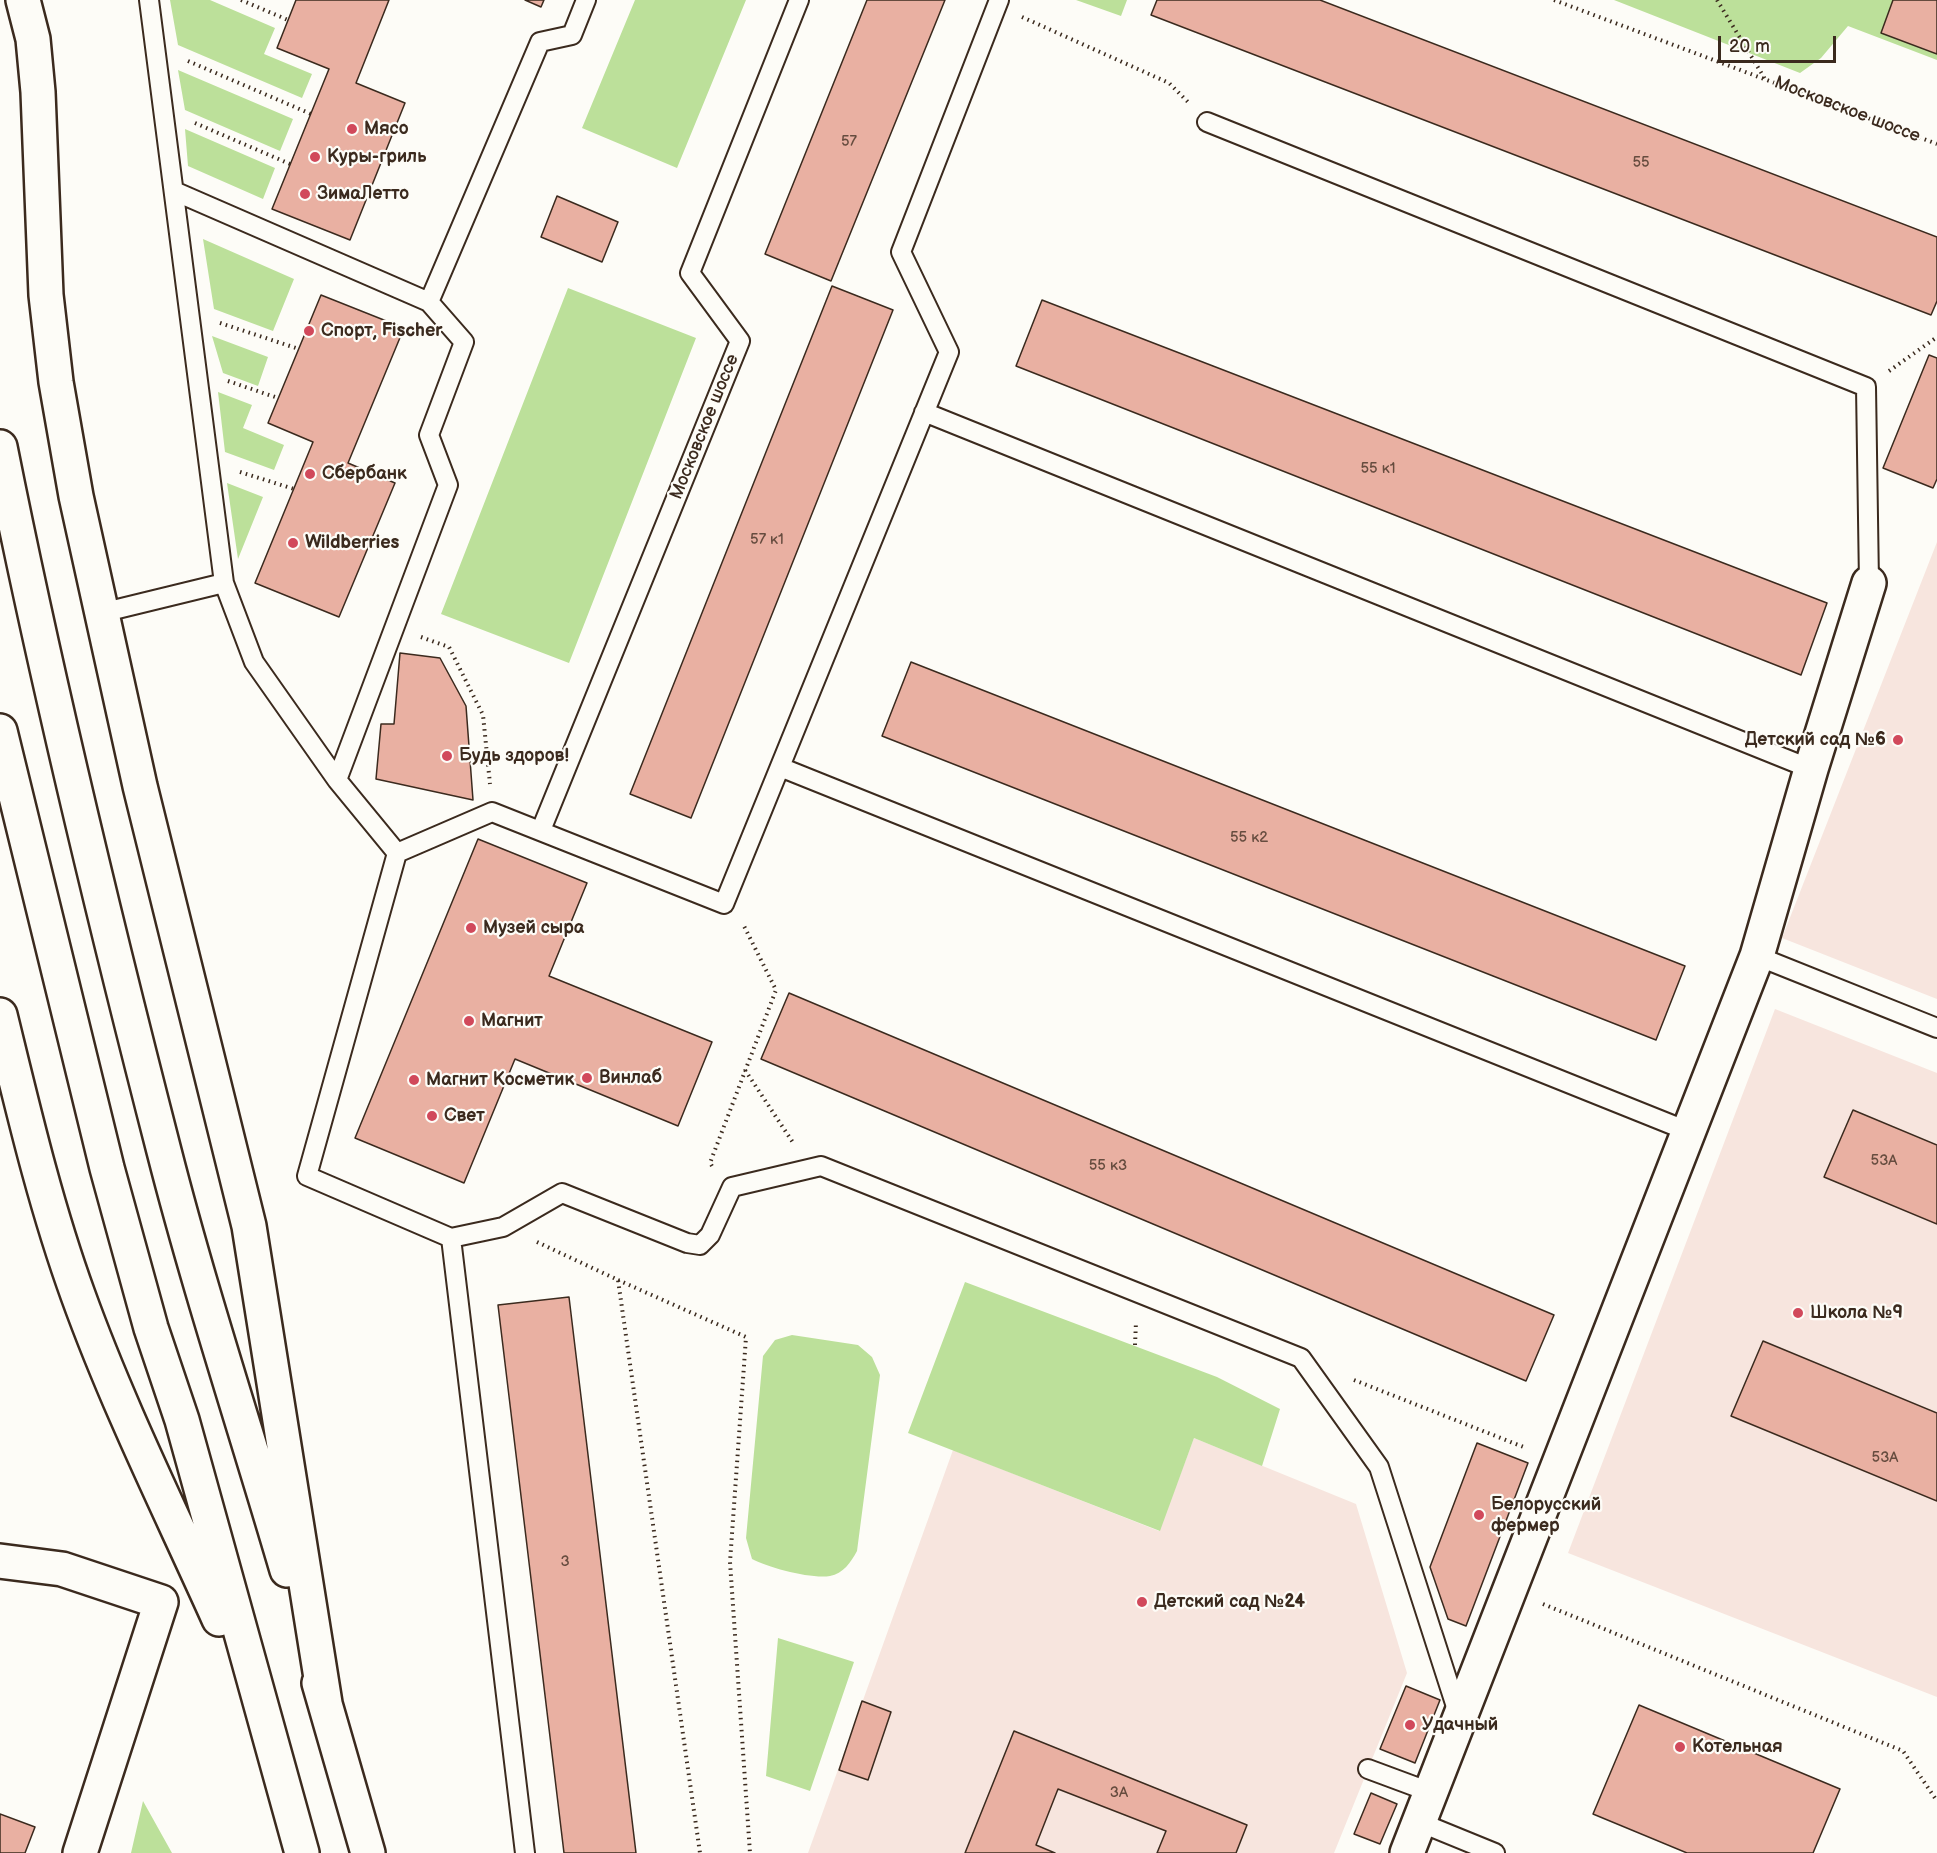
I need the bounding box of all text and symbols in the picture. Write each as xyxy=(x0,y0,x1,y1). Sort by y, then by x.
scale bar xyxy=(1721,24,1840,62)
text: 20 m xyxy=(1729,36,1770,57)
street label: Московское шоссе xyxy=(1771,72,1923,148)
place label: Мясо xyxy=(364,118,408,140)
marker: Мясо xyxy=(345,122,359,136)
house number: 57 xyxy=(841,133,857,151)
place label: Куры-гриль xyxy=(327,146,426,168)
marker: Куры-гриль xyxy=(308,150,322,164)
house number: 55 xyxy=(1632,154,1650,172)
place label: ЗимаЛетто xyxy=(317,183,409,205)
marker: ЗимаЛетто xyxy=(298,187,312,201)
place label: Спорт, Fischer xyxy=(321,320,442,342)
marker: Спорт, Fischer xyxy=(302,324,316,338)
street label: Московское шоссе xyxy=(666,351,744,503)
house number: 55 к1 xyxy=(1360,460,1396,478)
place label: Сбербанк xyxy=(322,463,407,485)
marker: Сбербанк xyxy=(303,467,317,481)
house number: 57 к1 xyxy=(750,531,784,549)
place label: Wildberries xyxy=(305,532,399,554)
marker: Wildberries xyxy=(286,536,300,550)
place label: Детский сад №6 xyxy=(1745,729,1886,751)
marker: Детский сад №6 xyxy=(1891,733,1905,747)
place label: Будь здоров! xyxy=(459,745,569,767)
marker: Будь здоров! xyxy=(440,749,454,763)
house number: 55 к2 xyxy=(1230,829,1268,847)
place label: Музей сыра xyxy=(483,917,584,939)
marker: Музей сыра xyxy=(464,921,478,935)
place label: Магнит xyxy=(481,1010,543,1032)
marker: Магнит xyxy=(462,1014,476,1028)
place label: Винлаб xyxy=(599,1067,662,1089)
place label: Магнит Косметик xyxy=(426,1069,574,1091)
marker: Винлаб xyxy=(580,1071,594,1085)
marker: Магнит Косметик xyxy=(407,1073,421,1087)
place label: Свет xyxy=(444,1105,485,1127)
marker: Свет xyxy=(425,1109,439,1123)
house number: 53А xyxy=(1871,1152,1897,1170)
house number: 55 к3 xyxy=(1089,1157,1127,1175)
place label: Школа №9 xyxy=(1810,1302,1903,1324)
marker: Школа №9 xyxy=(1791,1306,1805,1320)
house number: 53А xyxy=(1872,1449,1898,1467)
place label: Белорусский фермер xyxy=(1491,1494,1601,1537)
marker: Белорусский фермер xyxy=(1472,1508,1486,1522)
house number: 3 xyxy=(560,1553,570,1571)
place label: Детский сад №24 xyxy=(1154,1591,1305,1613)
marker: Детский сад №24 xyxy=(1135,1595,1149,1609)
place label: Удачный xyxy=(1422,1714,1498,1736)
marker: Удачный xyxy=(1403,1718,1417,1732)
place label: Котельная xyxy=(1692,1736,1783,1758)
marker: Котельная xyxy=(1673,1740,1687,1754)
house number: 3А xyxy=(1110,1784,1128,1802)

